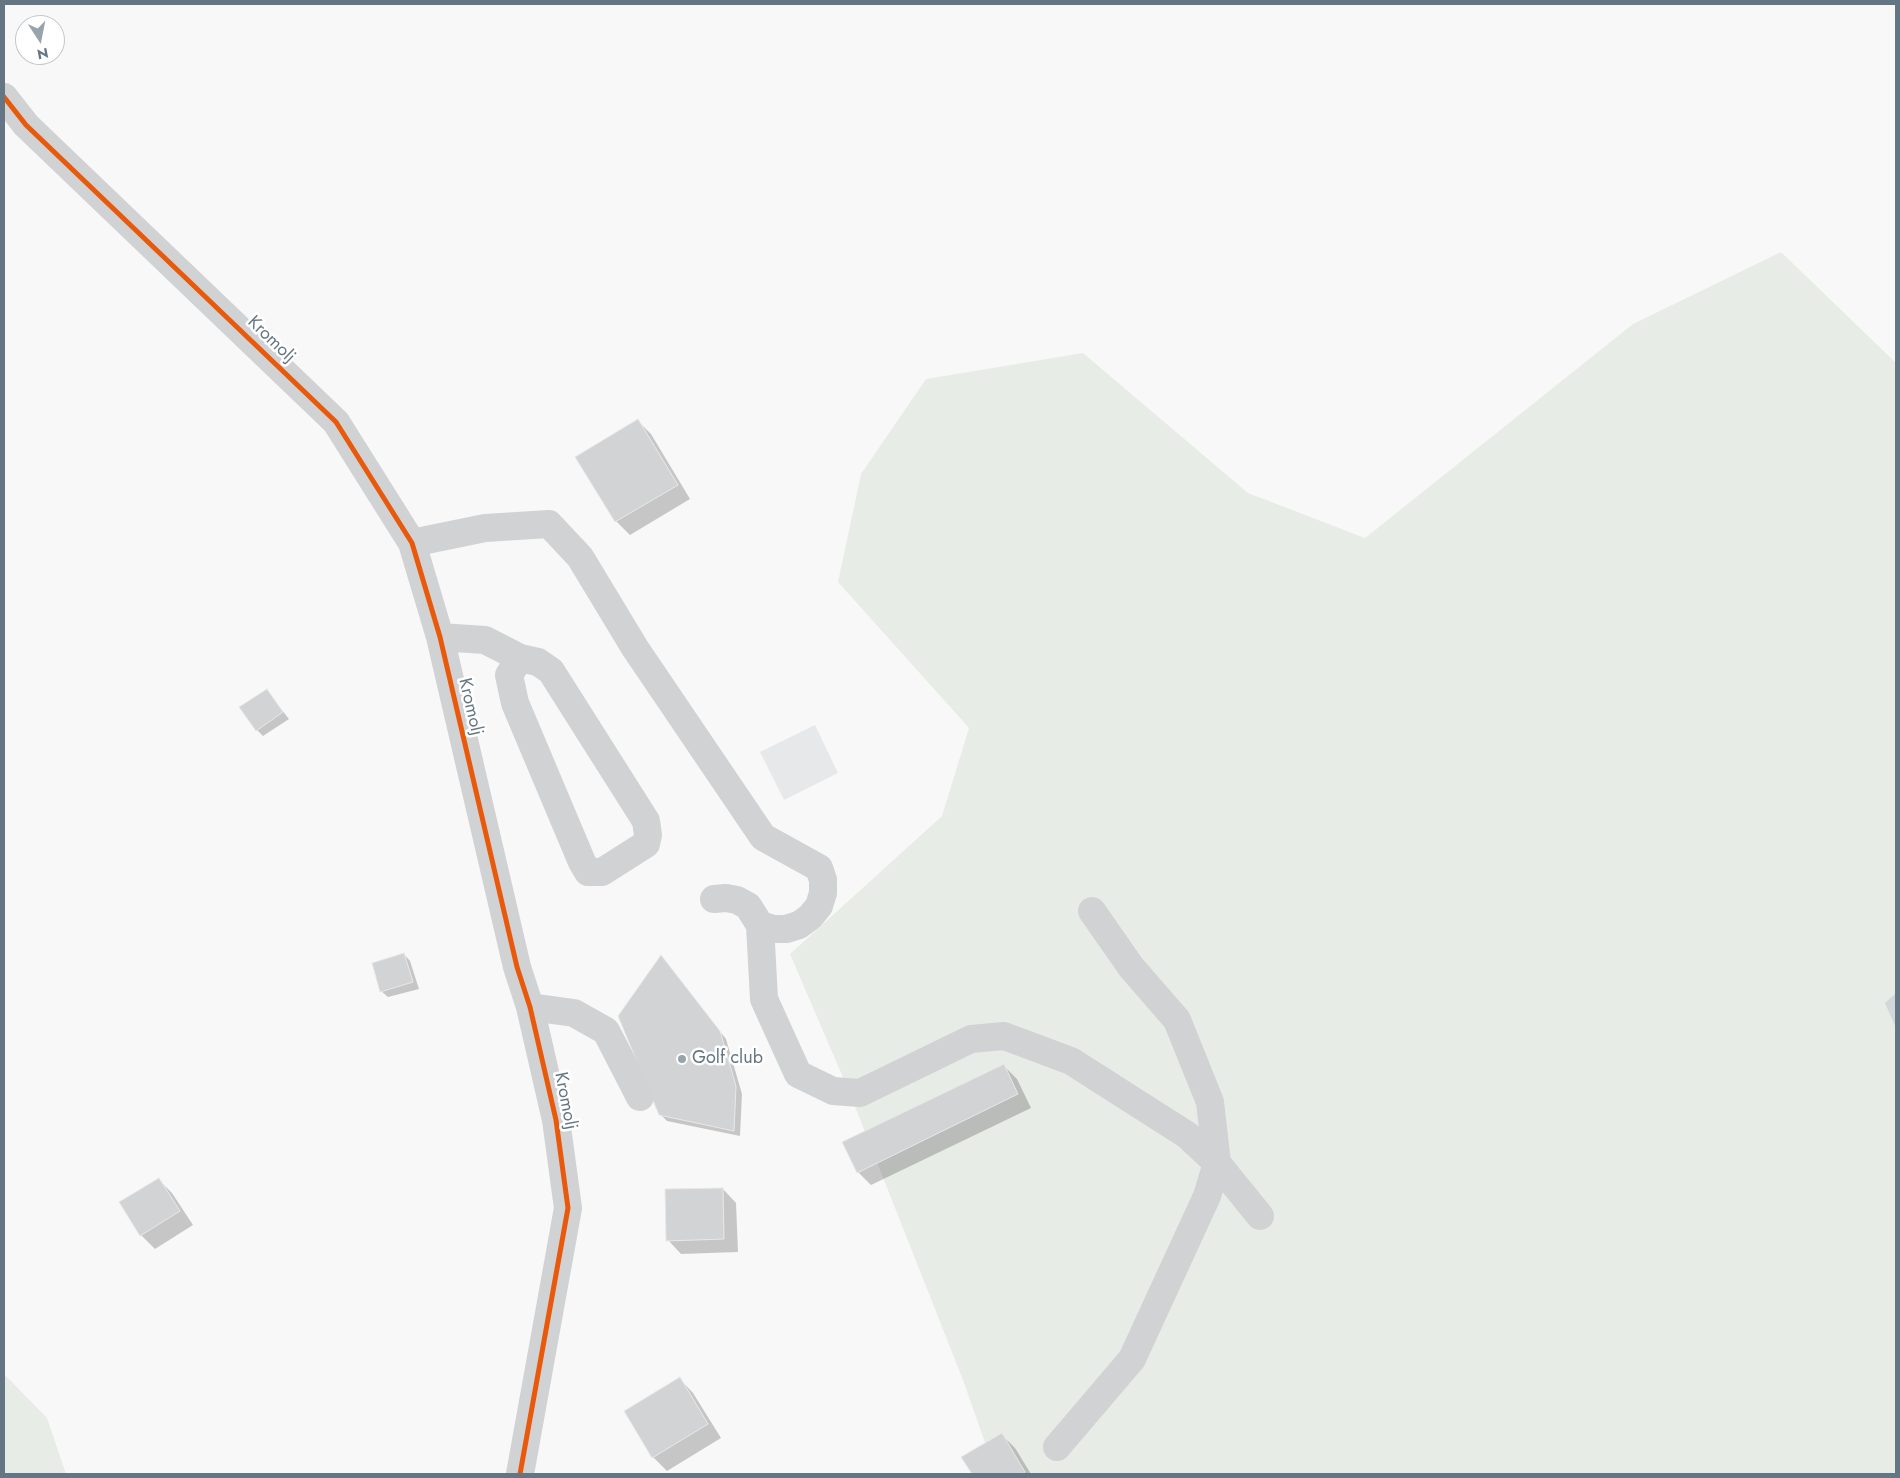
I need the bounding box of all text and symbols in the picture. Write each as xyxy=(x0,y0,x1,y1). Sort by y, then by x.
north arrow xyxy=(15,15,65,65)
text: N xyxy=(35,43,50,65)
street label: Kromolj xyxy=(242,312,300,368)
street label: Kromolj xyxy=(453,676,487,738)
place label: Golf club xyxy=(692,1048,763,1070)
marker: Golf club xyxy=(676,1053,688,1065)
street label: Kromolj xyxy=(549,1070,581,1132)

